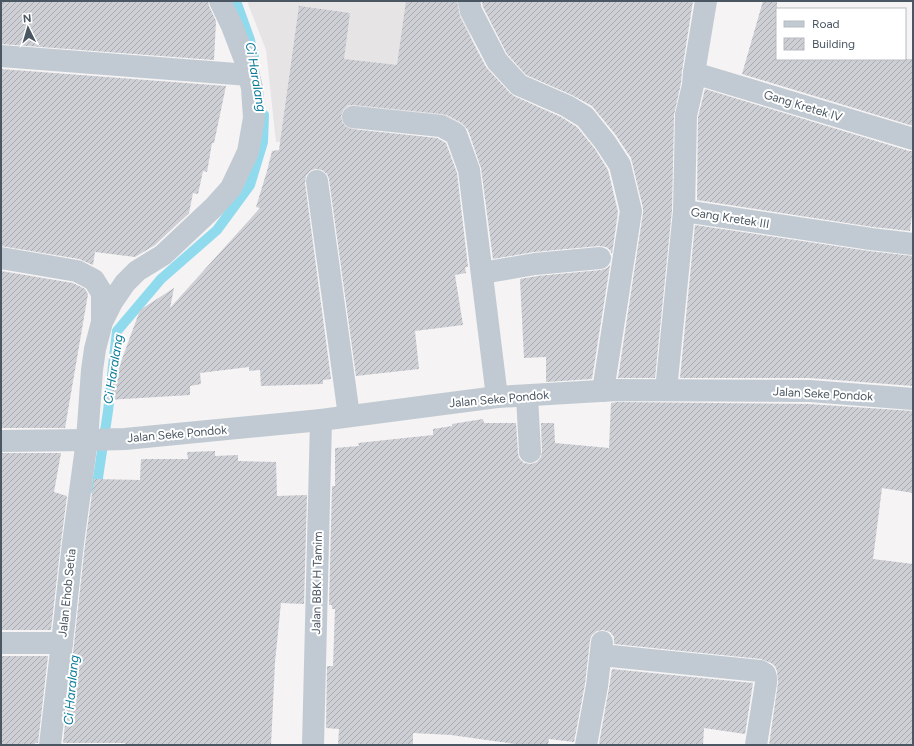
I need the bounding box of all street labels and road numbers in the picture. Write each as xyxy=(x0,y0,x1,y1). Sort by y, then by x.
street label: Gang Kretek IV xyxy=(762,87,845,125)
street label: Gang Kretek III xyxy=(690,205,770,231)
street label: Jalan Seke Pondok xyxy=(773,384,874,404)
street label: Jalan Seke Pondok xyxy=(449,388,550,410)
street label: Jalan Seke Pondok xyxy=(127,423,228,445)
street label: Jalan BBK H Tamim xyxy=(309,531,325,635)
street label: Jalan Ehob Setia xyxy=(55,548,79,638)

